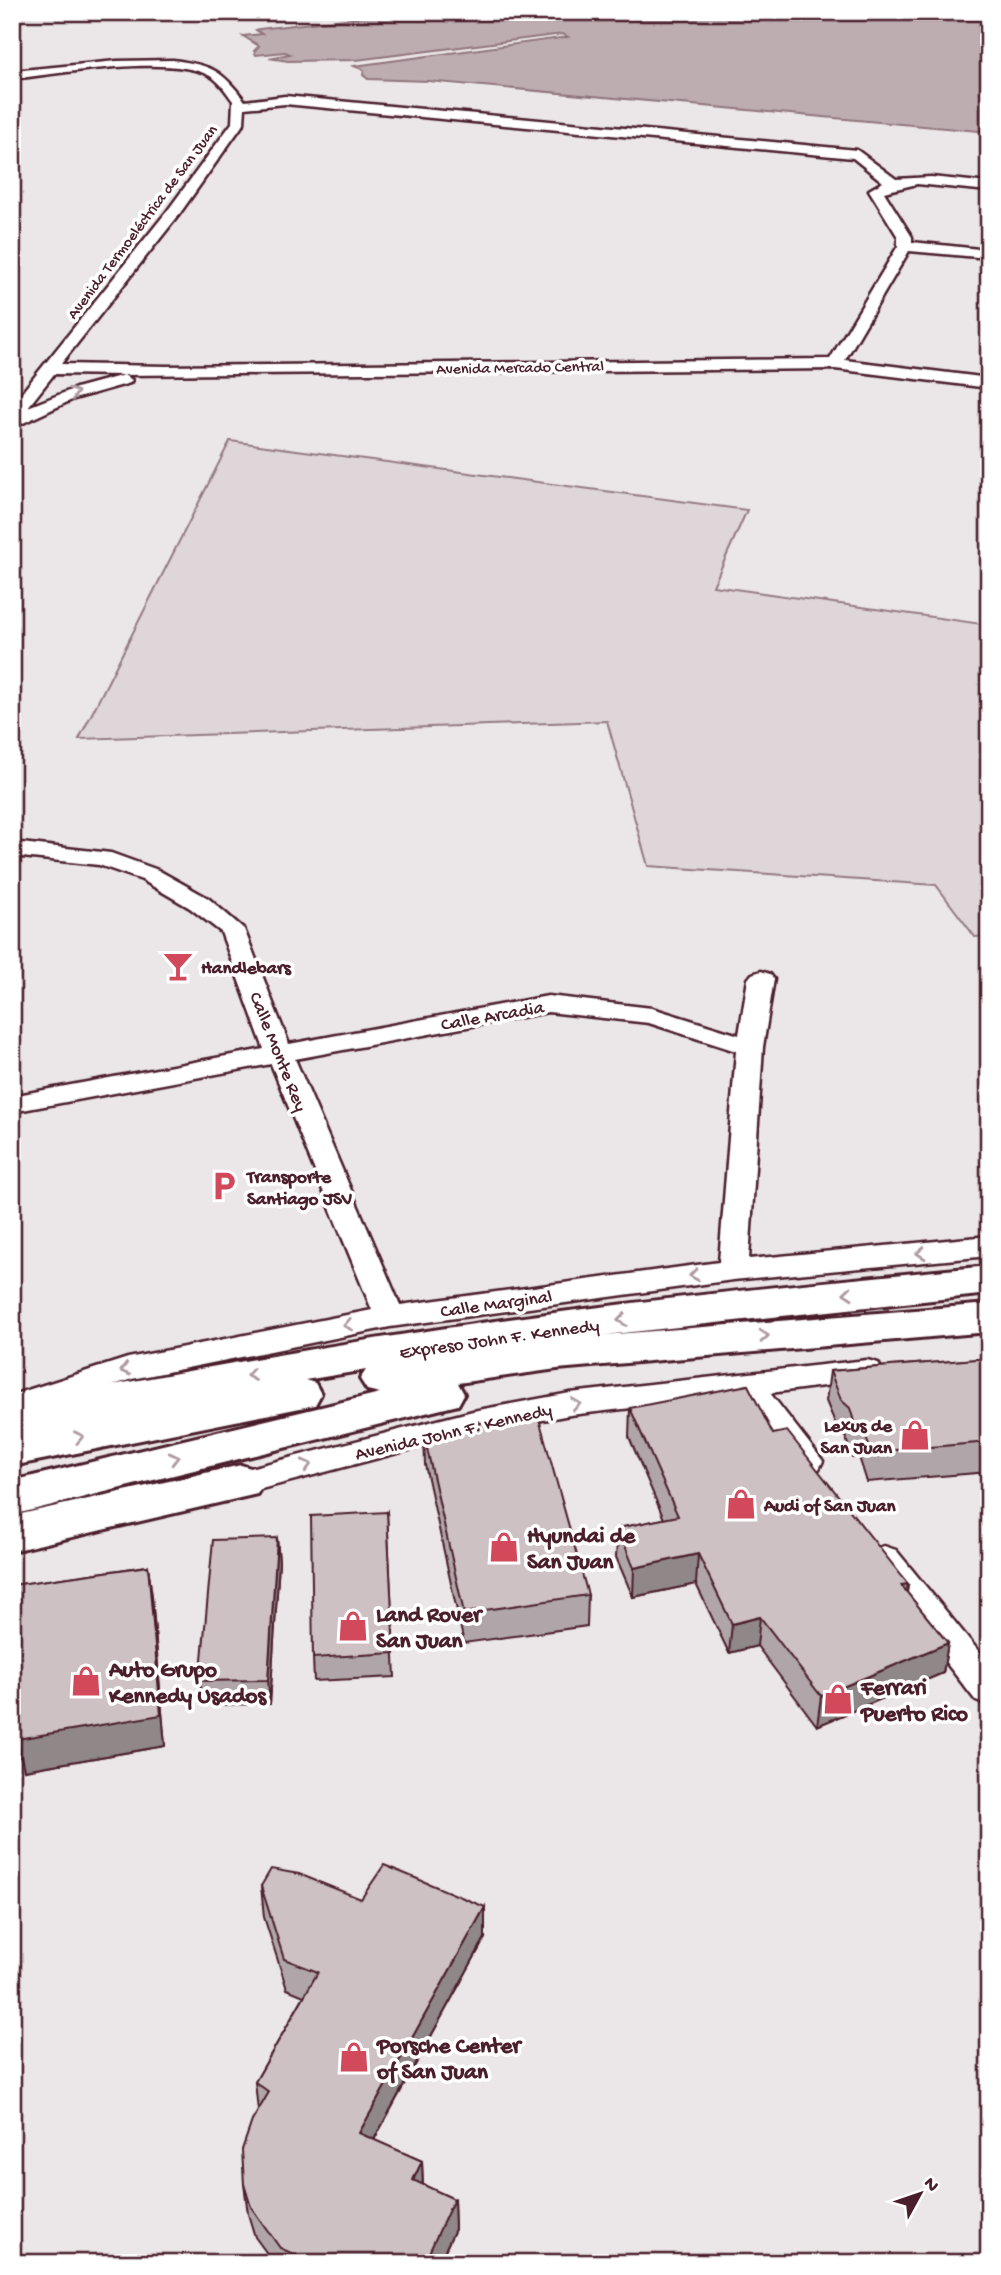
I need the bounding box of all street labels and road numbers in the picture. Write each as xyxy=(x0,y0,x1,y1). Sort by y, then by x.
street label: Avenida Termoeléctrica de San Juan xyxy=(64,122,223,324)
street label: Avenida Mercado Central xyxy=(436,359,604,380)
street label: Calle Monte Rey xyxy=(242,989,311,1116)
street label: Calle Arcadia xyxy=(439,997,547,1038)
street label: Calle Marginal xyxy=(439,1286,554,1325)
street label: Expreso John F. Kennedy xyxy=(398,1315,602,1366)
street label: Avenida John F. Kennedy xyxy=(353,1399,555,1467)

